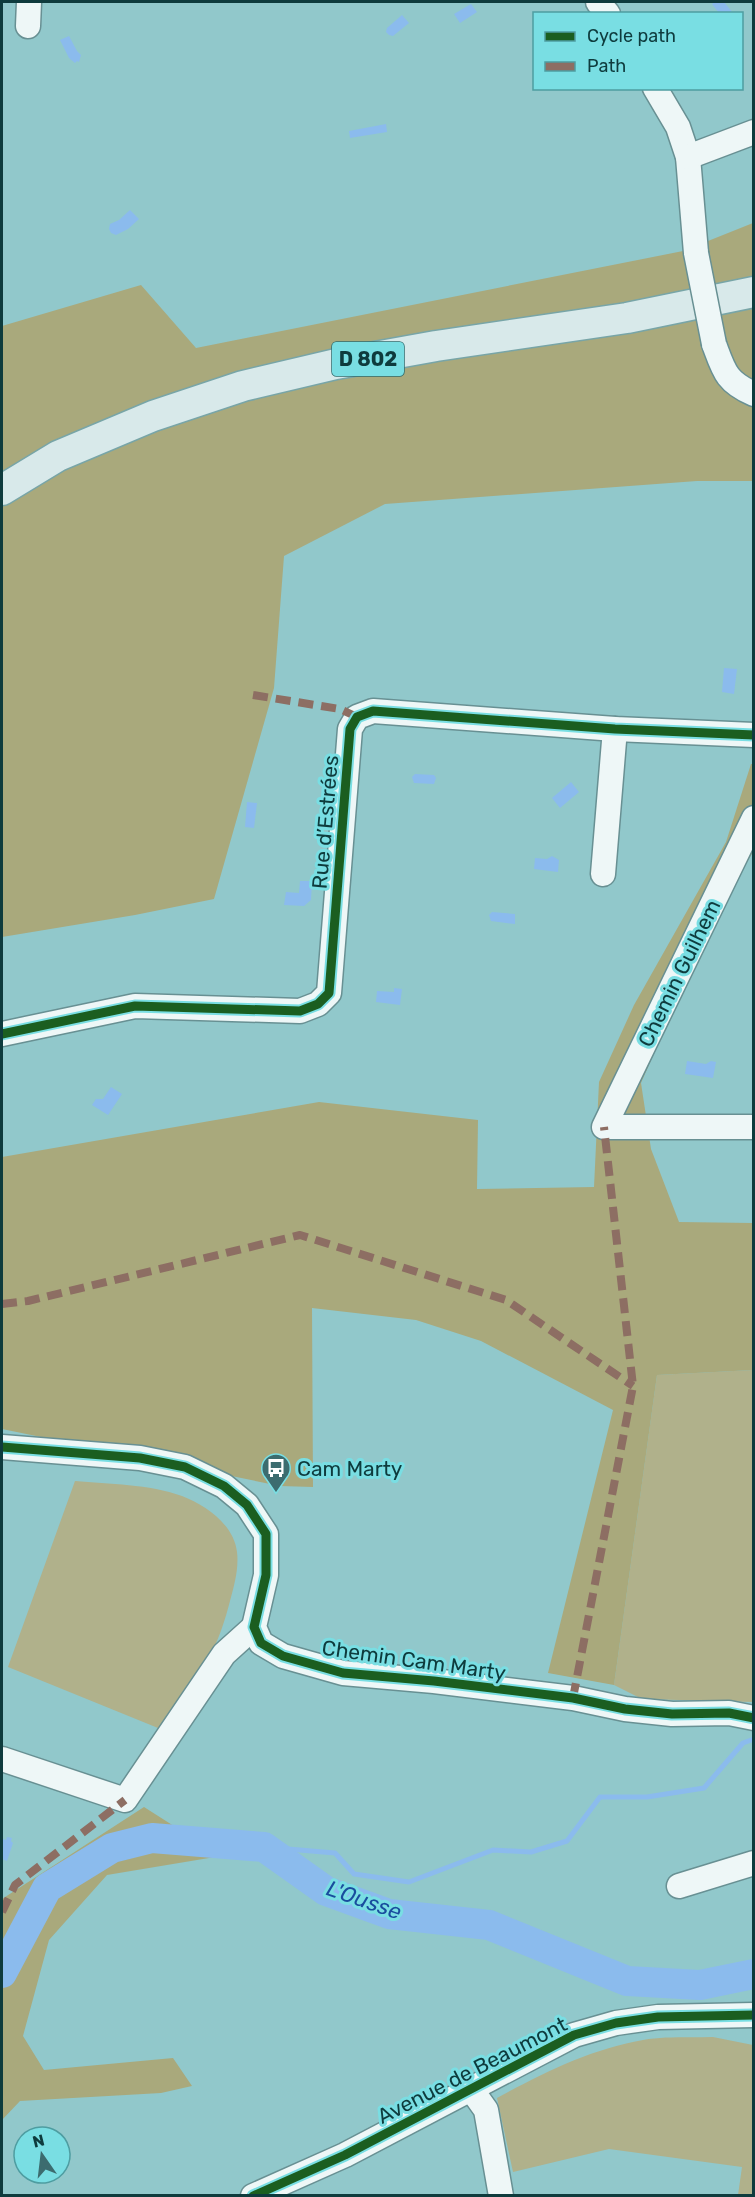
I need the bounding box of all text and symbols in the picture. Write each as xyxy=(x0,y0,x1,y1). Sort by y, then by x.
legend xyxy=(533,12,743,90)
text: Cycle path xyxy=(587,25,676,47)
text: Path xyxy=(587,55,626,77)
road number: D 802 xyxy=(332,342,404,376)
street label: Rue d’Estrées xyxy=(307,754,343,890)
street label: Chemin Guilhem xyxy=(633,895,725,1051)
bus stop icon: Cam Marty xyxy=(260,1452,292,1494)
place label: Cam Marty xyxy=(297,1456,403,1481)
street label: Chemin Cam Marty xyxy=(320,1635,508,1685)
water label: L'Ousse xyxy=(323,1875,405,1925)
street label: Avenue de Beaumont xyxy=(373,2011,571,2129)
north arrow xyxy=(12,2125,72,2185)
text: N xyxy=(31,2130,46,2152)

